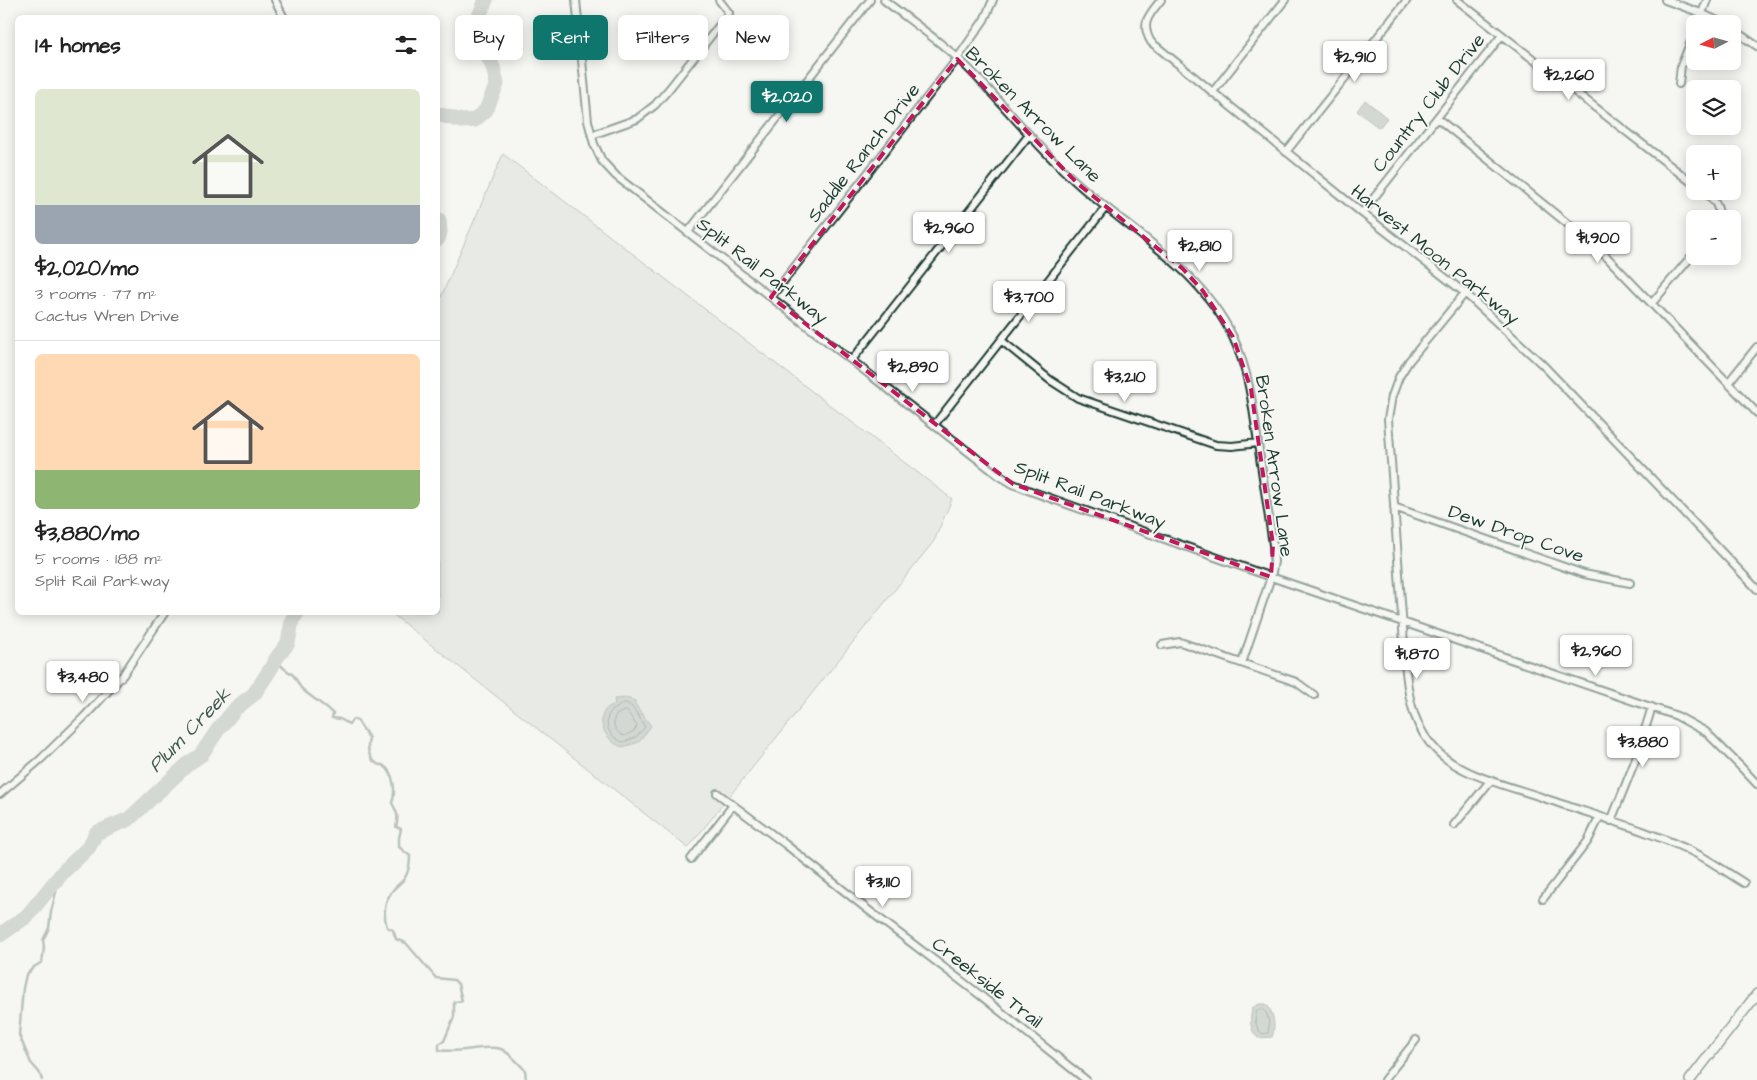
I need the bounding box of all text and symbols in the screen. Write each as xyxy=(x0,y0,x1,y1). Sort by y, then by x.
chip: Buy xyxy=(455,15,523,60)
chip: Rent xyxy=(533,15,608,60)
chip: Filters xyxy=(618,15,708,60)
chip: New xyxy=(718,15,789,60)
north arrow xyxy=(1686,15,1741,70)
map controls xyxy=(1686,15,1741,265)
street label: Country Club Drive xyxy=(1366,28,1493,179)
text: 14 homes xyxy=(35,31,121,60)
icon: filters xyxy=(392,31,420,59)
street label: Broken Arrow Lane xyxy=(959,41,1107,189)
pin: $2,910 xyxy=(1314,41,1396,83)
text: $2,910 xyxy=(1334,46,1376,68)
pin: $2,260 xyxy=(1528,58,1610,101)
text: $2,260 xyxy=(1544,64,1594,86)
street label: Saddle Ranch Drive xyxy=(801,78,927,228)
pin: $2,020 xyxy=(746,80,828,123)
button: layers xyxy=(1686,80,1741,135)
text: $2,020 xyxy=(762,86,812,108)
icon: home xyxy=(183,121,273,211)
button: + xyxy=(1686,145,1741,200)
street label: Harvest Moon Parkway xyxy=(1344,178,1526,333)
button: − xyxy=(1686,210,1741,265)
street label: Split Rail Parkway xyxy=(690,211,834,332)
pin: $2,960 xyxy=(908,212,990,254)
text: $2,960 xyxy=(924,217,974,239)
pin: $1,900 xyxy=(1557,222,1639,264)
text: $1,900 xyxy=(1576,227,1620,249)
pin: $2,810 xyxy=(1159,230,1241,272)
text: $2,810 xyxy=(1178,235,1222,257)
text: $2,020/mo xyxy=(35,254,139,283)
pin: $3,700 xyxy=(988,280,1070,323)
text: 3 rooms · 77 m² xyxy=(35,283,156,305)
text: $3,700 xyxy=(1004,286,1054,308)
text: Cactus Wren Drive xyxy=(35,305,179,327)
pin: $2,890 xyxy=(872,350,954,393)
text: $2,890 xyxy=(888,356,938,378)
pin: $3,210 xyxy=(1084,360,1166,403)
text: $3,210 xyxy=(1104,366,1146,388)
street label: Broken Arrow Lane xyxy=(1248,373,1300,559)
icon: home xyxy=(183,387,273,477)
street label: Split Rail Parkway xyxy=(1010,454,1170,537)
street label: Dew Drop Cove xyxy=(1445,498,1587,570)
text: $3,880/mo xyxy=(35,519,139,548)
text: 5 rooms · 188 m² xyxy=(35,548,163,570)
text: Split Rail Parkway xyxy=(35,570,170,592)
pin: $2,960 xyxy=(1555,634,1637,677)
pin: $1,870 xyxy=(1376,638,1458,680)
text: $2,960 xyxy=(1571,640,1621,662)
text: $1,870 xyxy=(1395,643,1439,665)
pin: $3,480 xyxy=(42,660,124,703)
text: $3,480 xyxy=(57,666,109,688)
water label: Plum Creek xyxy=(142,681,238,779)
pin: $3,880 xyxy=(1602,726,1684,768)
text: $3,880 xyxy=(1618,731,1668,753)
pin: $3,110 xyxy=(842,866,924,908)
text: $3,110 xyxy=(866,871,900,893)
street label: Creekside Trail xyxy=(926,931,1048,1035)

